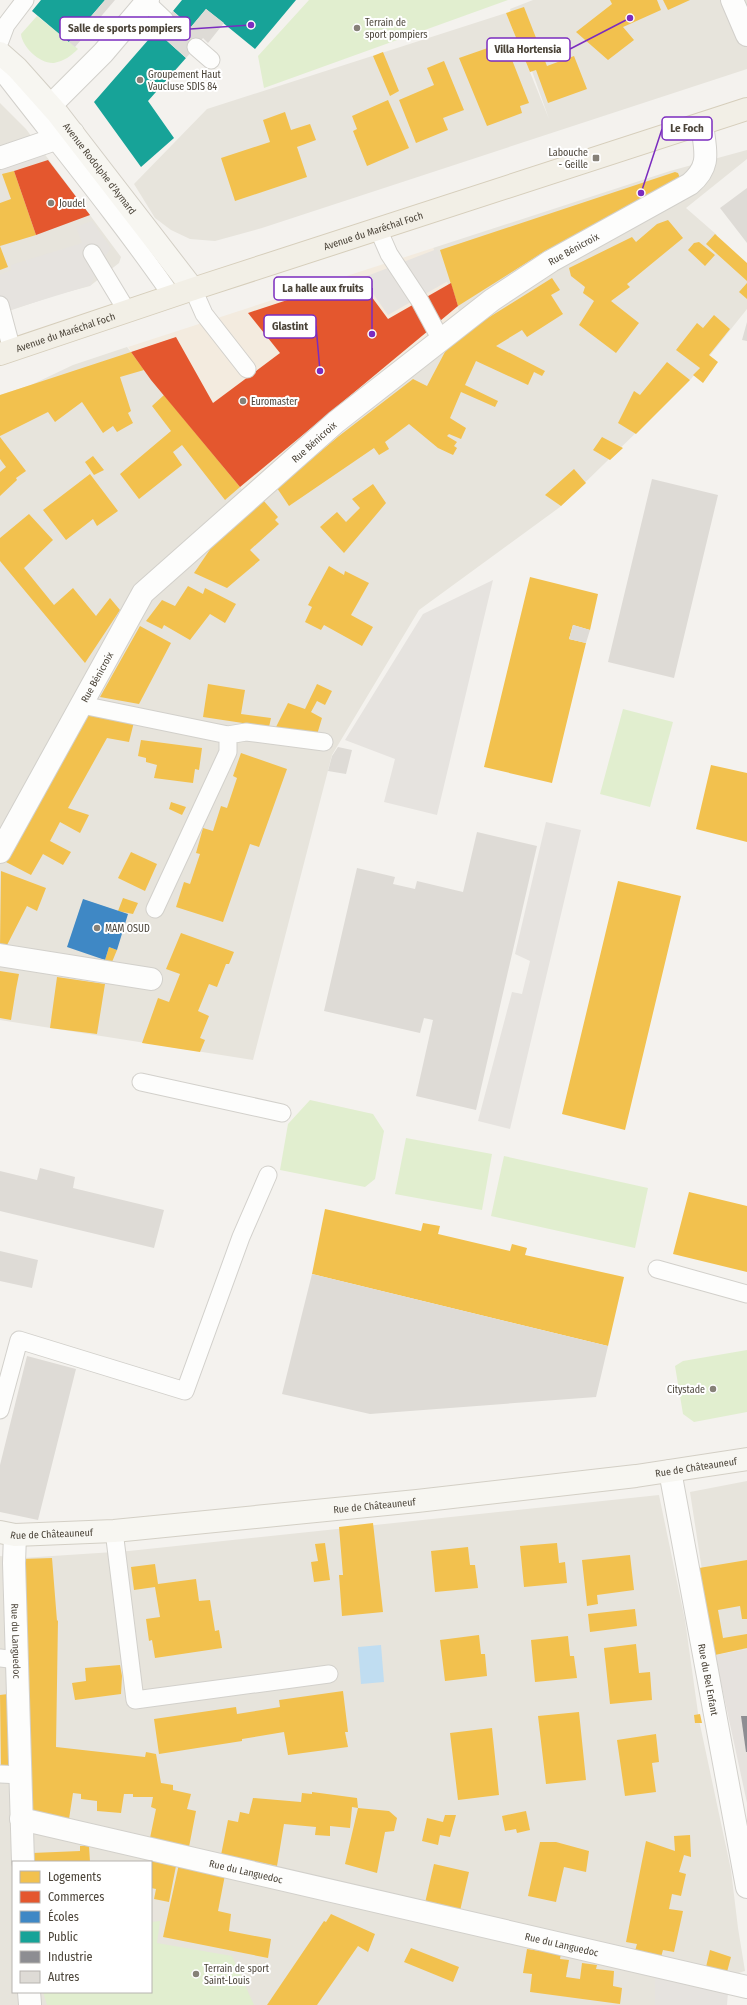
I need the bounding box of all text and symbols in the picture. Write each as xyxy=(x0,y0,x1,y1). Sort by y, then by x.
callout: Salle de sports pompiers xyxy=(60,17,190,40)
place label: Terrain de sport pompiers xyxy=(365,17,428,41)
text: Salle de sports pompiers xyxy=(68,22,182,35)
marker: Terrain de sport pompiers xyxy=(352,23,362,33)
callout: Villa Hortensia xyxy=(487,38,570,61)
text: Villa Hortensia xyxy=(493,43,562,56)
place label: Groupement Haut Vaucluse SDIS 84 xyxy=(148,69,221,93)
marker: Groupement Haut Vaucluse SDIS 84 xyxy=(135,75,145,85)
callout: Le Foch xyxy=(662,117,712,140)
street label: Avenue Rodolphe d'Aymard xyxy=(60,121,138,217)
text: Le Foch xyxy=(670,122,704,135)
place label: Labouche - Geille xyxy=(548,147,588,171)
marker: Labouche - Geille xyxy=(591,153,601,163)
marker: Joudel xyxy=(46,198,56,208)
place label: Joudel xyxy=(59,198,86,210)
street label: Avenue du Maréchal Foch xyxy=(322,210,425,253)
street label: Rue Bénicroix xyxy=(546,230,602,268)
callout: La halle aux fruits xyxy=(274,277,372,300)
text: La halle aux fruits xyxy=(282,282,364,295)
street label: Avenue du Maréchal Foch xyxy=(15,311,117,355)
callout: Glastint xyxy=(264,315,316,338)
text: Glastint xyxy=(272,320,308,333)
marker: Euromaster xyxy=(238,396,248,406)
place label: Euromaster xyxy=(251,396,298,408)
street label: Rue Bénicroix xyxy=(290,419,340,465)
street label: Rue Bénicroix xyxy=(79,649,117,705)
marker: MAM OSUD xyxy=(92,923,102,933)
place label: MAM OSUD xyxy=(105,923,150,935)
place label: Citystade xyxy=(667,1384,705,1396)
marker: Citystade xyxy=(708,1384,718,1394)
street label: Rue de Châteauneuf xyxy=(654,1455,739,1480)
street label: Rue de Châteauneuf xyxy=(333,1496,417,1516)
street label: Rue de Châteauneuf xyxy=(9,1527,94,1542)
street label: Rue du Languedoc xyxy=(8,1603,22,1679)
street label: Rue du Bel Enfant xyxy=(695,1643,720,1717)
street label: Rue du Languedoc xyxy=(208,1858,285,1887)
legend xyxy=(12,1861,152,1993)
text: Logements xyxy=(48,1870,101,1884)
text: Commerces xyxy=(48,1890,104,1904)
text: Écoles xyxy=(48,1909,79,1924)
text: Public xyxy=(48,1930,78,1944)
street label: Rue du Languedoc xyxy=(523,1931,600,1960)
text: Industrie xyxy=(48,1950,92,1964)
place label: Terrain de sport Saint-Louis xyxy=(204,1963,270,1987)
marker: Terrain de sport Saint-Louis xyxy=(191,1969,201,1979)
text: Autres xyxy=(48,1970,79,1984)

